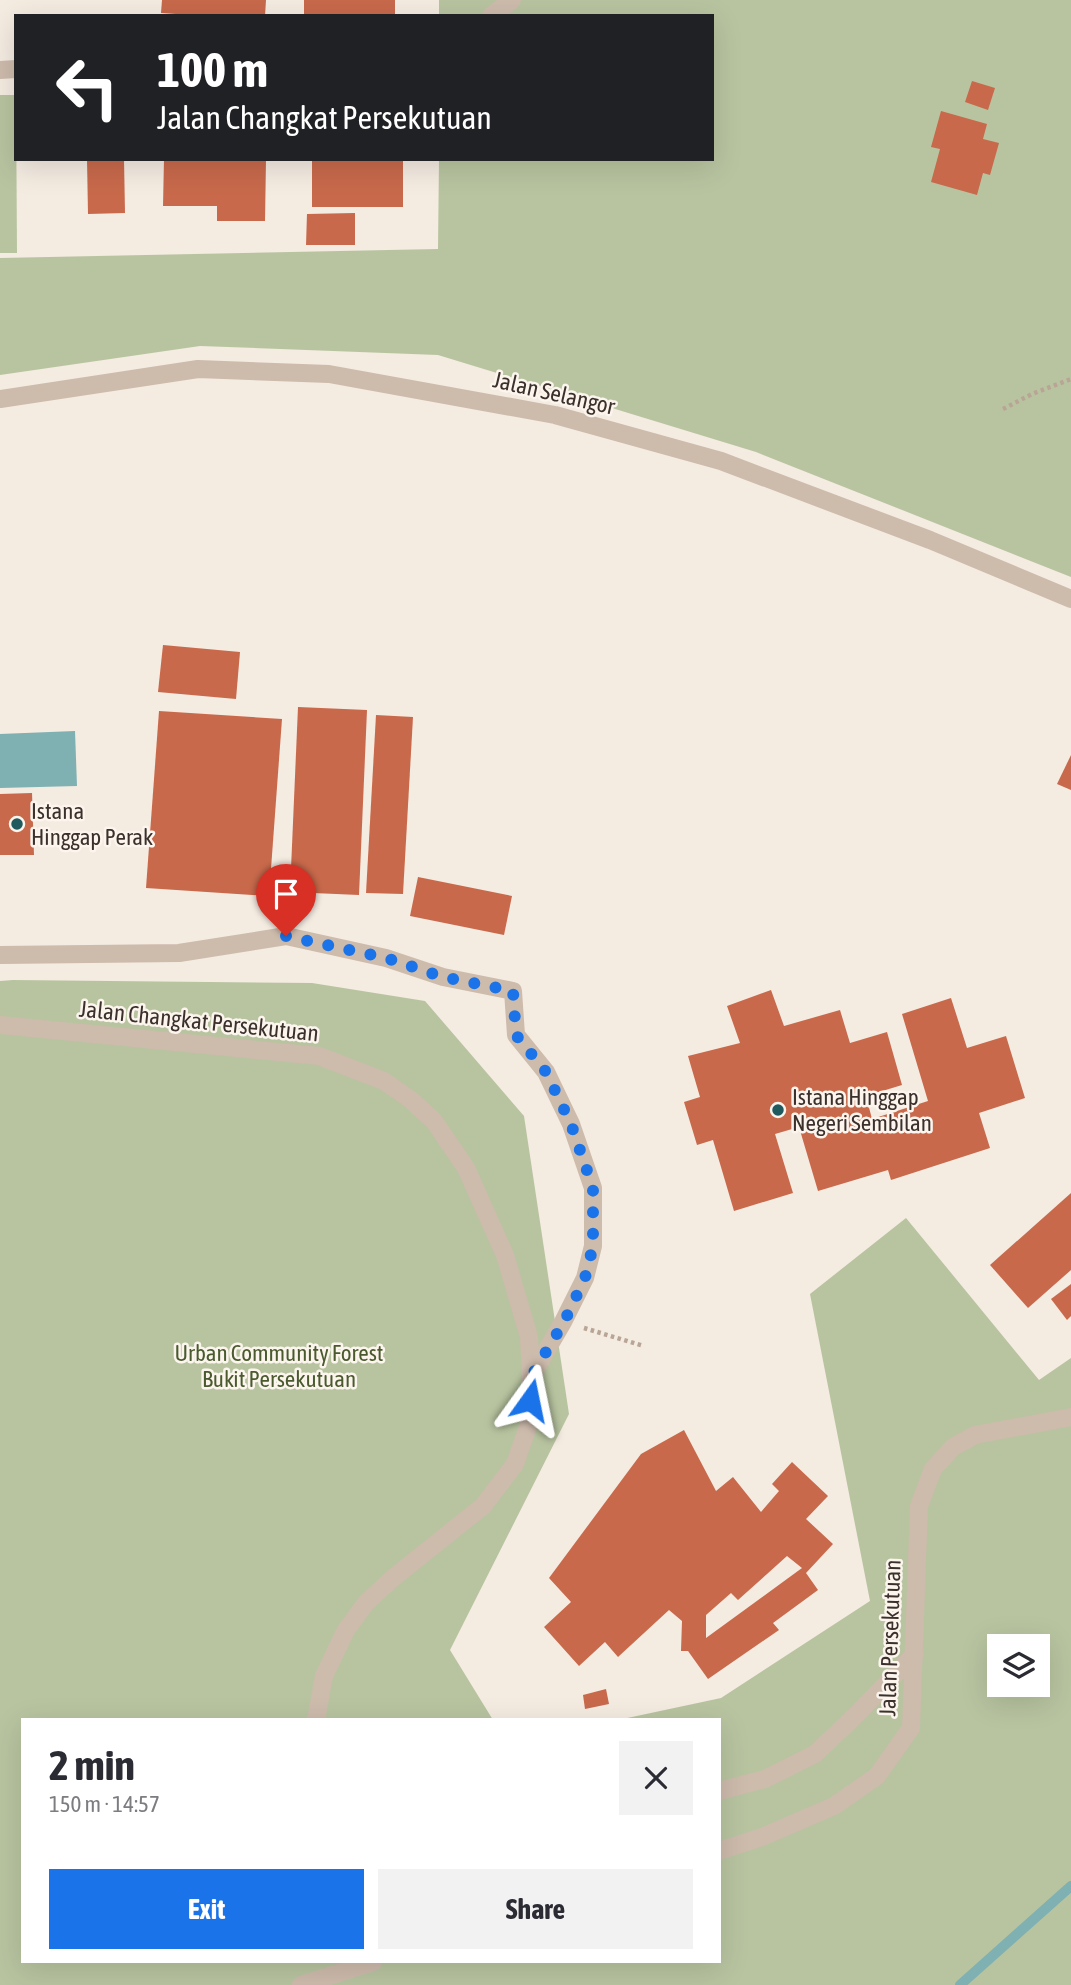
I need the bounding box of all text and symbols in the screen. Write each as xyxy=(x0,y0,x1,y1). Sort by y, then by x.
text: 100 m xyxy=(157,41,268,97)
icon: left xyxy=(42,42,133,133)
text: Jalan Changkat Persekutuan xyxy=(157,99,492,136)
street label: Jalan Selangor xyxy=(491,366,619,420)
place label: Istana Hinggap Perak xyxy=(31,798,153,850)
marker: Istana Hinggap Perak xyxy=(9,816,25,832)
pin xyxy=(256,864,316,936)
icon: arrive xyxy=(267,875,305,913)
street label: Jalan Changkat Persekutuan xyxy=(78,995,320,1047)
place label: Istana Hinggap Negeri Sembilan xyxy=(792,1084,932,1136)
marker: Istana Hinggap Negeri Sembilan xyxy=(770,1102,786,1118)
park label: Urban Community Forest Bukit Persekutuan xyxy=(175,1340,383,1392)
position arrow xyxy=(493,1363,567,1437)
street label: Jalan Persekutuan xyxy=(874,1559,906,1717)
map controls xyxy=(987,1634,1050,1697)
button: layers xyxy=(987,1634,1050,1697)
text: 2 min xyxy=(49,1741,135,1789)
button: close xyxy=(619,1741,693,1815)
text: 150 m · 14:57 xyxy=(49,1791,160,1817)
button: Exit xyxy=(49,1869,364,1949)
button: Share xyxy=(378,1869,693,1949)

